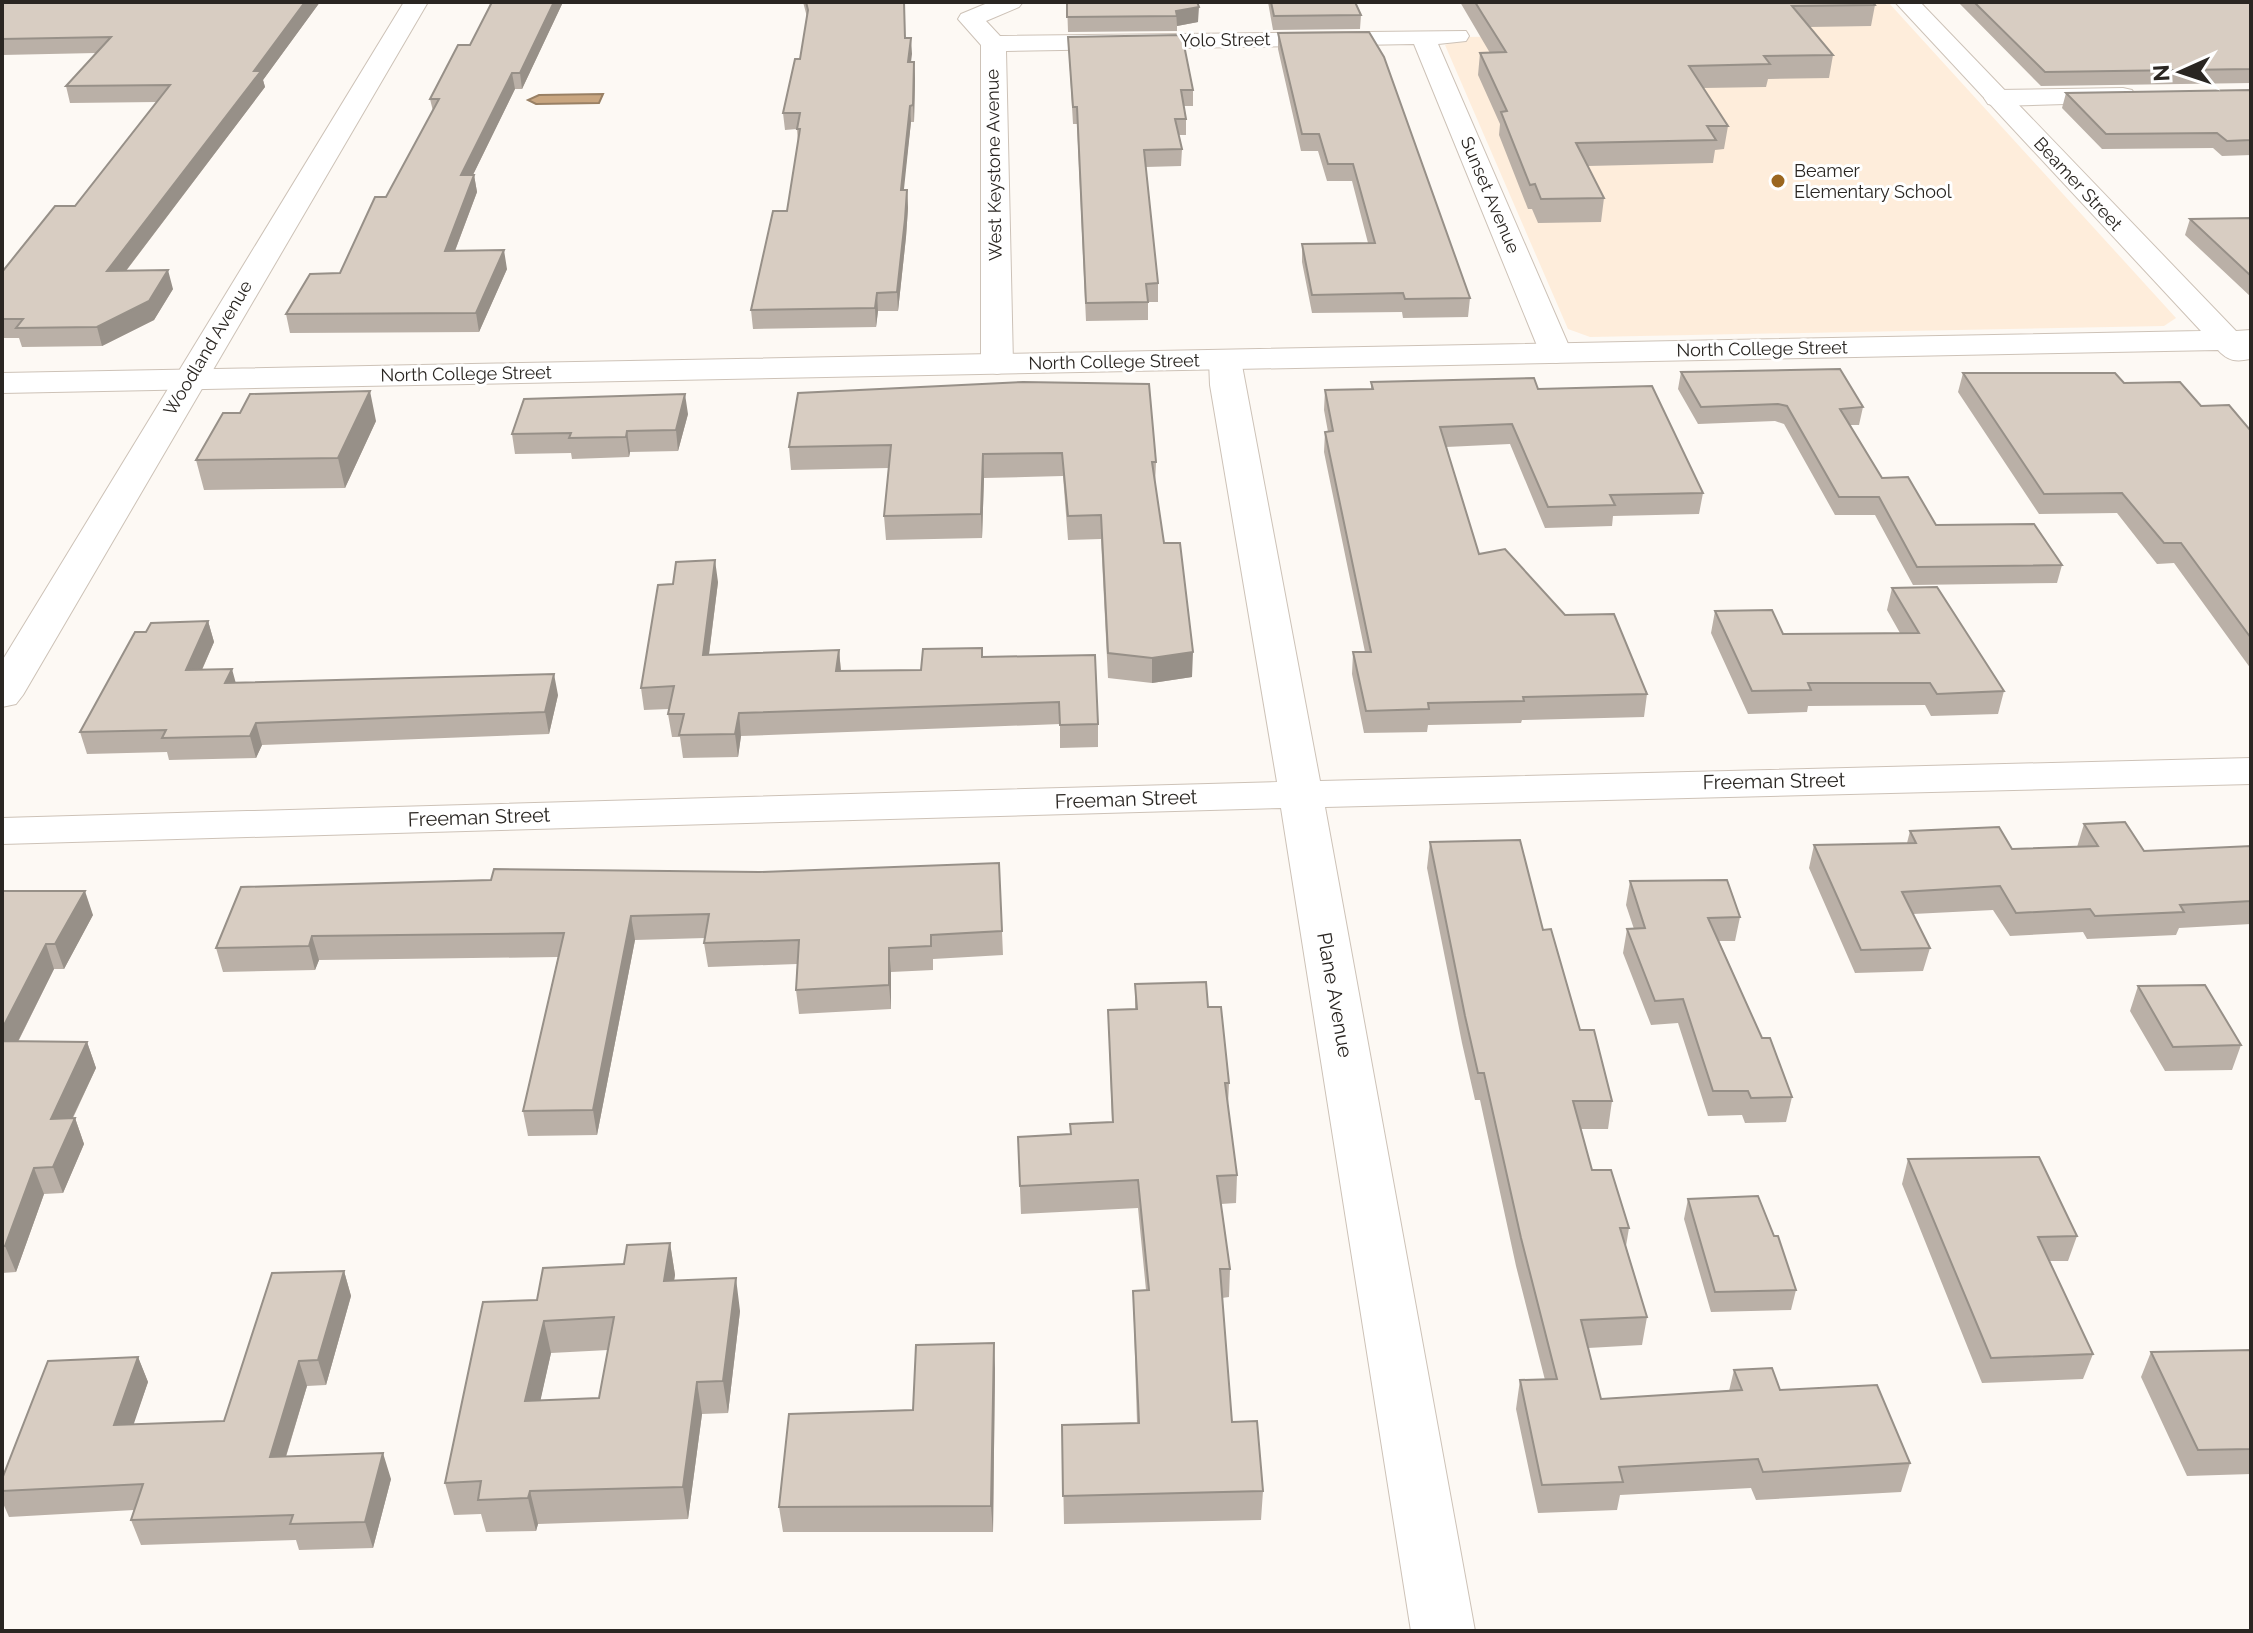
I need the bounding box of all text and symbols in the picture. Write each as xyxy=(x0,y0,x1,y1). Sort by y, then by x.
street label: Yolo Street xyxy=(1179,28,1271,51)
north arrow xyxy=(2141,32,2221,112)
text: N xyxy=(2148,64,2174,82)
street label: West Keystone Avenue xyxy=(981,68,1006,261)
street label: Sunset Avenue xyxy=(1456,133,1525,257)
street label: Beamer Street xyxy=(2030,133,2127,235)
place label: Beamer Elementary School xyxy=(1794,160,1952,202)
marker: Beamer Elementary School xyxy=(1769,172,1787,190)
street label: Woodland Avenue xyxy=(159,276,256,419)
street label: North College Street xyxy=(1676,337,1848,360)
street label: North College Street xyxy=(1028,350,1200,373)
street label: North College Street xyxy=(380,362,552,385)
street label: Freeman Street xyxy=(1702,768,1846,794)
street label: Freeman Street xyxy=(1054,785,1198,813)
street label: Freeman Street xyxy=(407,803,551,831)
street label: Plane Avenue xyxy=(1312,930,1358,1060)

